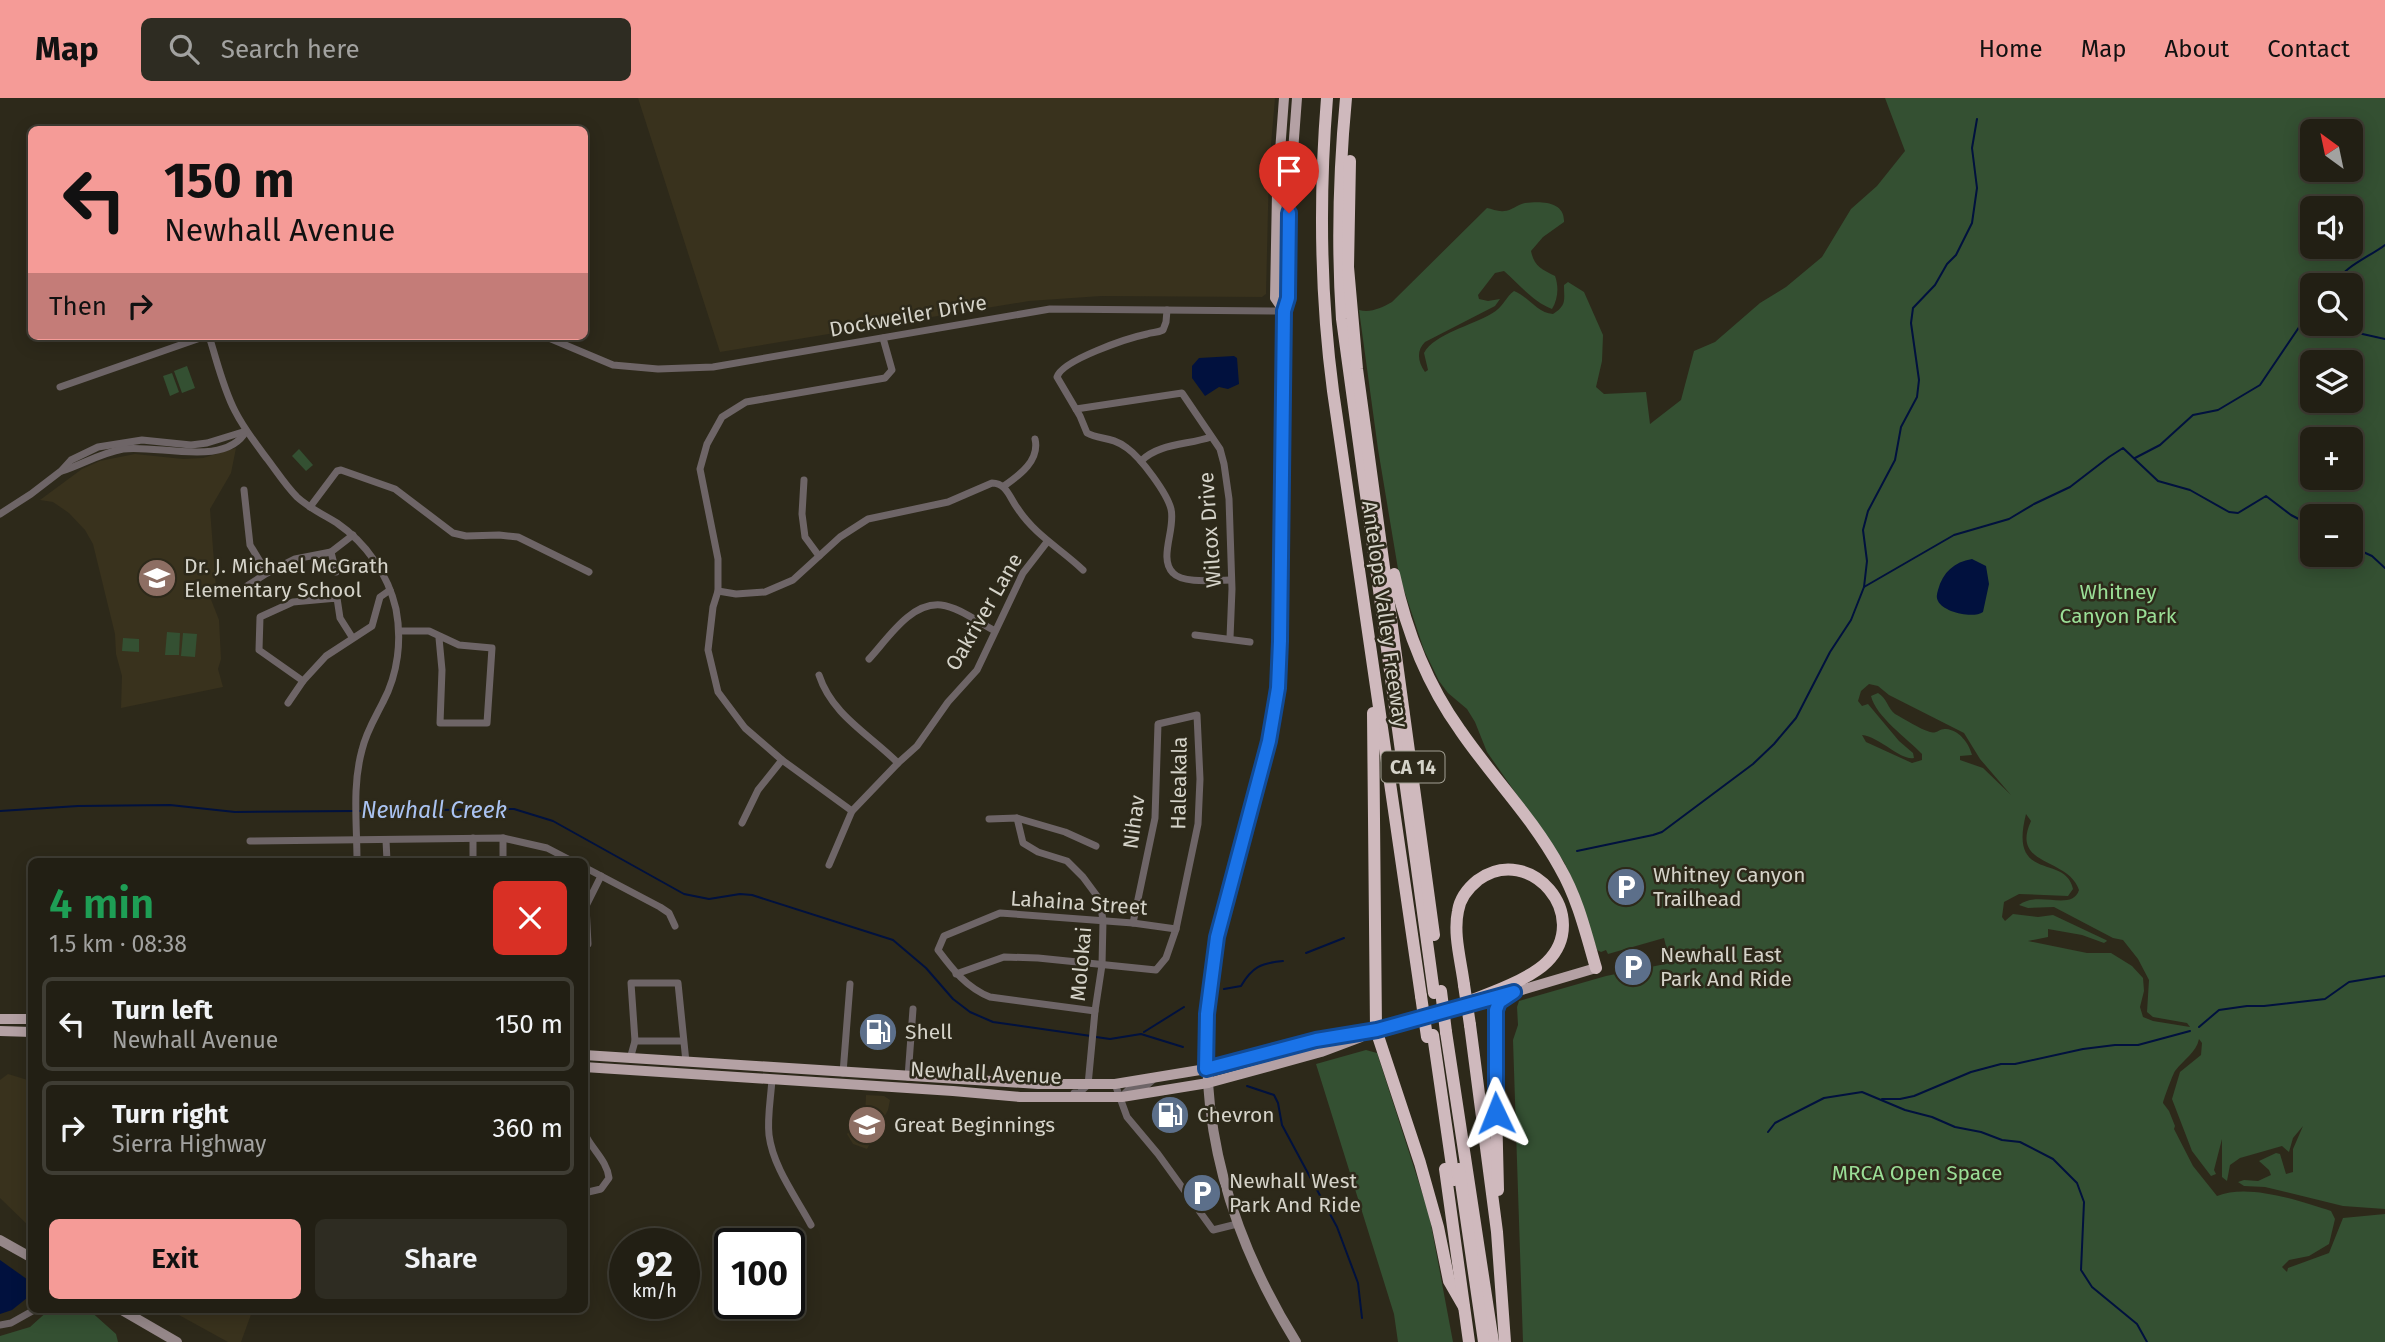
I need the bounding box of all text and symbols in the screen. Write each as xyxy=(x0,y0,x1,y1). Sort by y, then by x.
search box xyxy=(141,18,631,81)
text: Map xyxy=(35,29,99,69)
icon: search xyxy=(165,30,203,68)
text: Search here xyxy=(221,34,360,65)
text: Home xyxy=(1979,35,2043,63)
text: Map xyxy=(2081,35,2127,63)
text: About xyxy=(2165,35,2229,63)
text: Contact xyxy=(2267,35,2350,63)
north arrow xyxy=(2300,119,2362,182)
map controls xyxy=(2300,119,2363,567)
pin xyxy=(1259,141,1319,213)
text: 150 m xyxy=(164,151,295,210)
icon: arrive xyxy=(1270,152,1308,190)
icon: left xyxy=(49,154,140,245)
button: sound xyxy=(2300,196,2363,259)
text: Newhall Avenue xyxy=(164,211,396,249)
button: search xyxy=(2300,273,2363,336)
icon: right xyxy=(121,287,159,325)
street label: Dockweiler Drive xyxy=(827,289,989,343)
text: Then xyxy=(49,291,107,322)
button: layers xyxy=(2300,350,2363,413)
button: + xyxy=(2300,427,2363,490)
street label: Wilcox Drive xyxy=(1193,471,1227,589)
street label: Antelope Valley Freeway xyxy=(1356,499,1414,730)
button: − xyxy=(2300,504,2363,567)
street label: Oakriver Lane xyxy=(940,549,1028,675)
place label: Dr. J. Michael McGrath Elementary School xyxy=(184,553,389,603)
school or university icon: Dr. J. Michael McGrath Elementary School xyxy=(136,557,178,599)
park label: Whitney Canyon Park xyxy=(2060,579,2177,629)
street label: Haleakala xyxy=(1165,736,1193,830)
road number: CA 14 xyxy=(1382,752,1444,782)
street label: Nihav xyxy=(1117,793,1151,851)
water label: Newhall Creek xyxy=(361,796,507,824)
place label: Whitney Canyon Trailhead xyxy=(1653,862,1806,912)
parking icon: Whitney Canyon Trailhead xyxy=(1605,866,1647,908)
text: 4 min xyxy=(49,879,154,929)
button: close xyxy=(493,881,567,955)
street label: Lahaina Street xyxy=(1009,885,1149,921)
street label: Molokai xyxy=(1065,926,1097,1002)
text: 1.5 km · 08:38 xyxy=(49,930,187,958)
place label: Newhall East Park And Ride xyxy=(1660,942,1792,992)
parking icon: Newhall East Park And Ride xyxy=(1612,946,1654,988)
text: Turn left xyxy=(112,995,213,1026)
icon: left xyxy=(53,1005,91,1043)
text: 150 m xyxy=(495,1009,563,1040)
fuel station icon: Shell xyxy=(857,1011,899,1053)
place label: Shell xyxy=(905,1019,953,1045)
text: Newhall Avenue xyxy=(112,1026,278,1054)
street label: Newhall Avenue xyxy=(909,1056,1063,1090)
position arrow xyxy=(1459,1076,1533,1150)
fuel station icon: Chevron xyxy=(1149,1094,1191,1136)
text: Turn right xyxy=(112,1099,229,1130)
place label: Chevron xyxy=(1197,1102,1275,1128)
school or university icon: Great Beginnings xyxy=(846,1104,888,1146)
icon: right xyxy=(53,1109,91,1147)
place label: Great Beginnings xyxy=(894,1112,1055,1138)
text: 360 m xyxy=(492,1113,563,1144)
text: Sierra Highway xyxy=(112,1130,266,1158)
park label: MRCA Open Space xyxy=(1832,1160,2002,1186)
place label: Newhall West Park And Ride xyxy=(1229,1168,1361,1218)
parking icon: Newhall West Park And Ride xyxy=(1181,1172,1223,1214)
button: Exit xyxy=(49,1219,301,1299)
button: Share xyxy=(315,1219,567,1299)
speed limit sign: 100 xyxy=(714,1228,805,1319)
text: 92 xyxy=(636,1243,673,1285)
text: km/h xyxy=(632,1280,677,1302)

